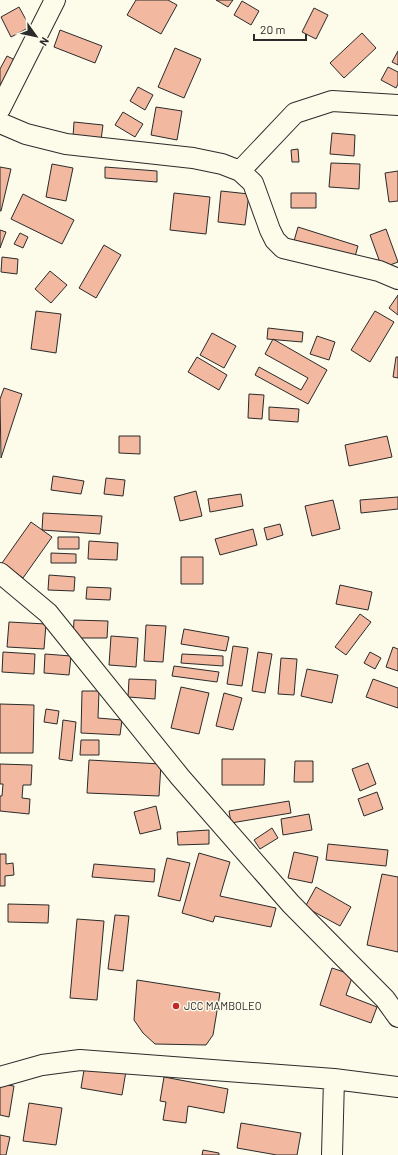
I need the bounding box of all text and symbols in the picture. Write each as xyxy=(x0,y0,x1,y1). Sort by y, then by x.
north arrow xyxy=(16,16,56,56)
scale bar xyxy=(254,16,306,42)
text: 20 m xyxy=(260,22,286,36)
text: N xyxy=(37,35,52,48)
place label: JCC MAMBOLEO xyxy=(184,999,262,1012)
marker: JCC MAMBOLEO xyxy=(171,1001,181,1011)

